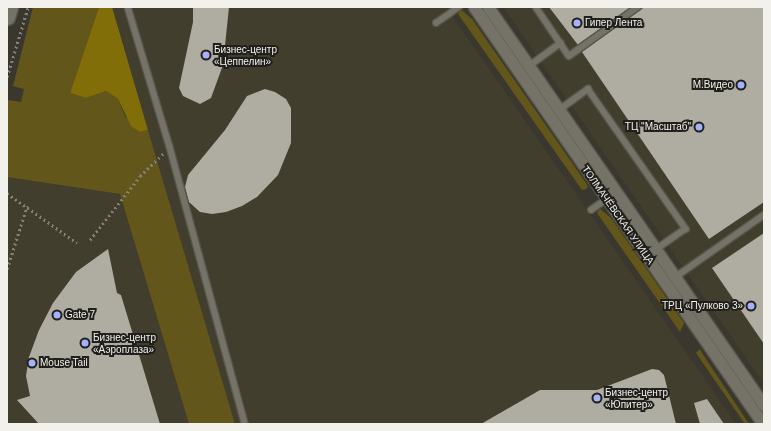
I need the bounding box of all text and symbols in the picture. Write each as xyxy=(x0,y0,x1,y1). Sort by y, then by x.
place label: Гипер Лента xyxy=(585,17,642,29)
marker: Гипер Лента xyxy=(572,18,582,28)
place label: Бизнес-центр «Цеппелин» xyxy=(214,43,277,66)
marker: Бизнес-центр «Цеппелин» xyxy=(201,50,211,60)
place label: М.Видео xyxy=(693,79,733,91)
marker: М.Видео xyxy=(736,80,746,90)
place label: ТЦ "Масштаб" xyxy=(625,121,691,133)
marker: ТЦ "Масштаб" xyxy=(694,122,704,132)
street label: ТОЛМАЧЁВСКАЯ УЛИЦА xyxy=(579,163,657,267)
place label: ТРЦ «Пулково 3» xyxy=(662,300,743,312)
marker: ТРЦ «Пулково 3» xyxy=(746,301,756,311)
place label: Gate 7 xyxy=(65,309,95,321)
marker: Gate 7 xyxy=(52,310,62,320)
place label: Бизнес-центр «Аэроплаза» xyxy=(93,331,156,354)
marker: Бизнес-центр «Аэроплаза» xyxy=(80,338,90,348)
place label: Mouse Tail xyxy=(40,357,88,369)
marker: Mouse Tail xyxy=(27,358,37,368)
place label: Бизнес-центр «Юпитер» xyxy=(605,386,668,410)
marker: Бизнес-центр «Юпитер» xyxy=(592,393,602,403)

